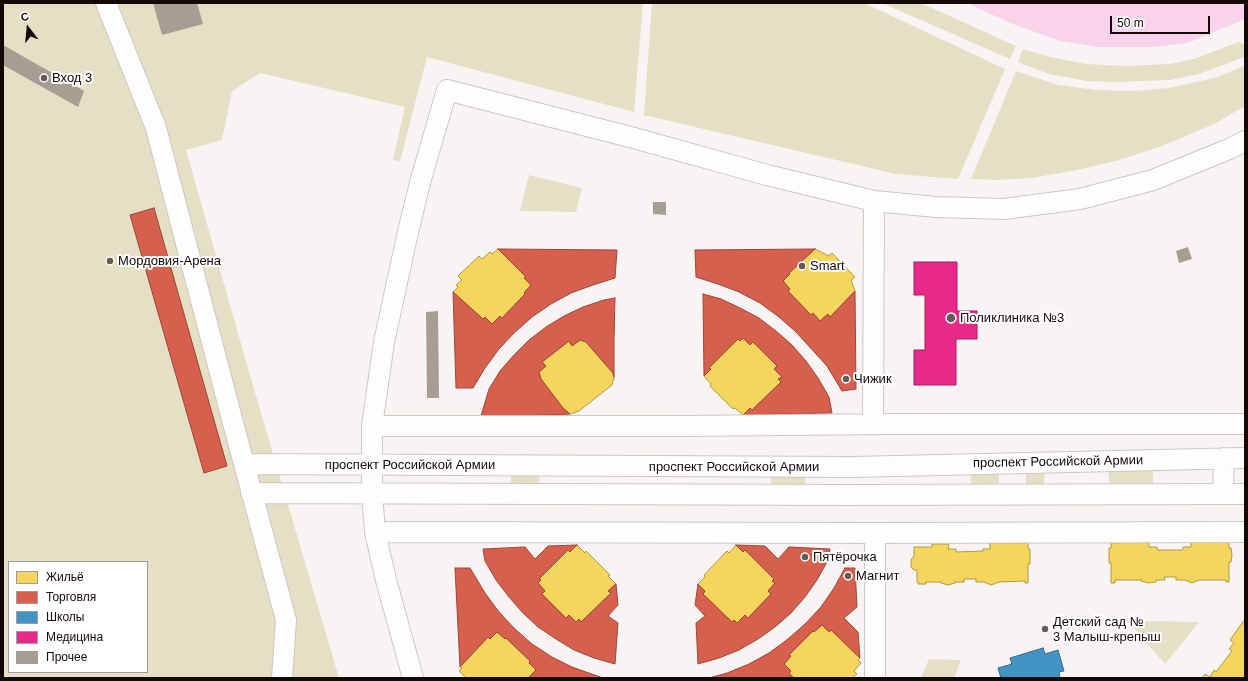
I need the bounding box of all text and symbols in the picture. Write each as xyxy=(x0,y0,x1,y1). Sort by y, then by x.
north arrow xyxy=(8,8,48,48)
scale bar xyxy=(1112,8,1212,34)
text: С xyxy=(19,10,30,23)
text: 50 m xyxy=(1117,16,1144,30)
place label: Вход 3 xyxy=(52,70,92,86)
marker: Вход 3 xyxy=(39,73,49,83)
place label: Мордовия-Арена xyxy=(118,253,221,269)
marker: Мордовия-Арена xyxy=(105,256,115,266)
place label: Smart xyxy=(810,258,845,274)
marker: Smart xyxy=(797,261,807,271)
place label: Поликлиника №3 xyxy=(960,310,1064,326)
marker: Поликлиника №3 xyxy=(945,312,957,324)
place label: Чижик xyxy=(854,371,892,387)
marker: Чижик xyxy=(841,374,851,384)
street label: проспект Российской Армии xyxy=(973,453,1143,471)
street label: проспект Российской Армии xyxy=(325,457,495,473)
street label: проспект Российской Армии xyxy=(649,459,819,475)
place label: Пятёрочка xyxy=(813,549,877,565)
marker: Пятёрочка xyxy=(800,552,810,562)
legend xyxy=(8,561,148,673)
place label: Магнит xyxy=(856,568,899,584)
text: Жильё xyxy=(46,570,84,584)
marker: Магнит xyxy=(843,571,853,581)
text: Торговля xyxy=(46,590,96,604)
text: Школы xyxy=(46,610,84,624)
place label: Детский сад № 3 Малыш-крепыш xyxy=(1053,614,1161,645)
marker: Детский сад № 3 Малыш-крепыш xyxy=(1040,624,1050,634)
text: Медицина xyxy=(46,630,103,644)
text: Прочее xyxy=(46,650,87,664)

